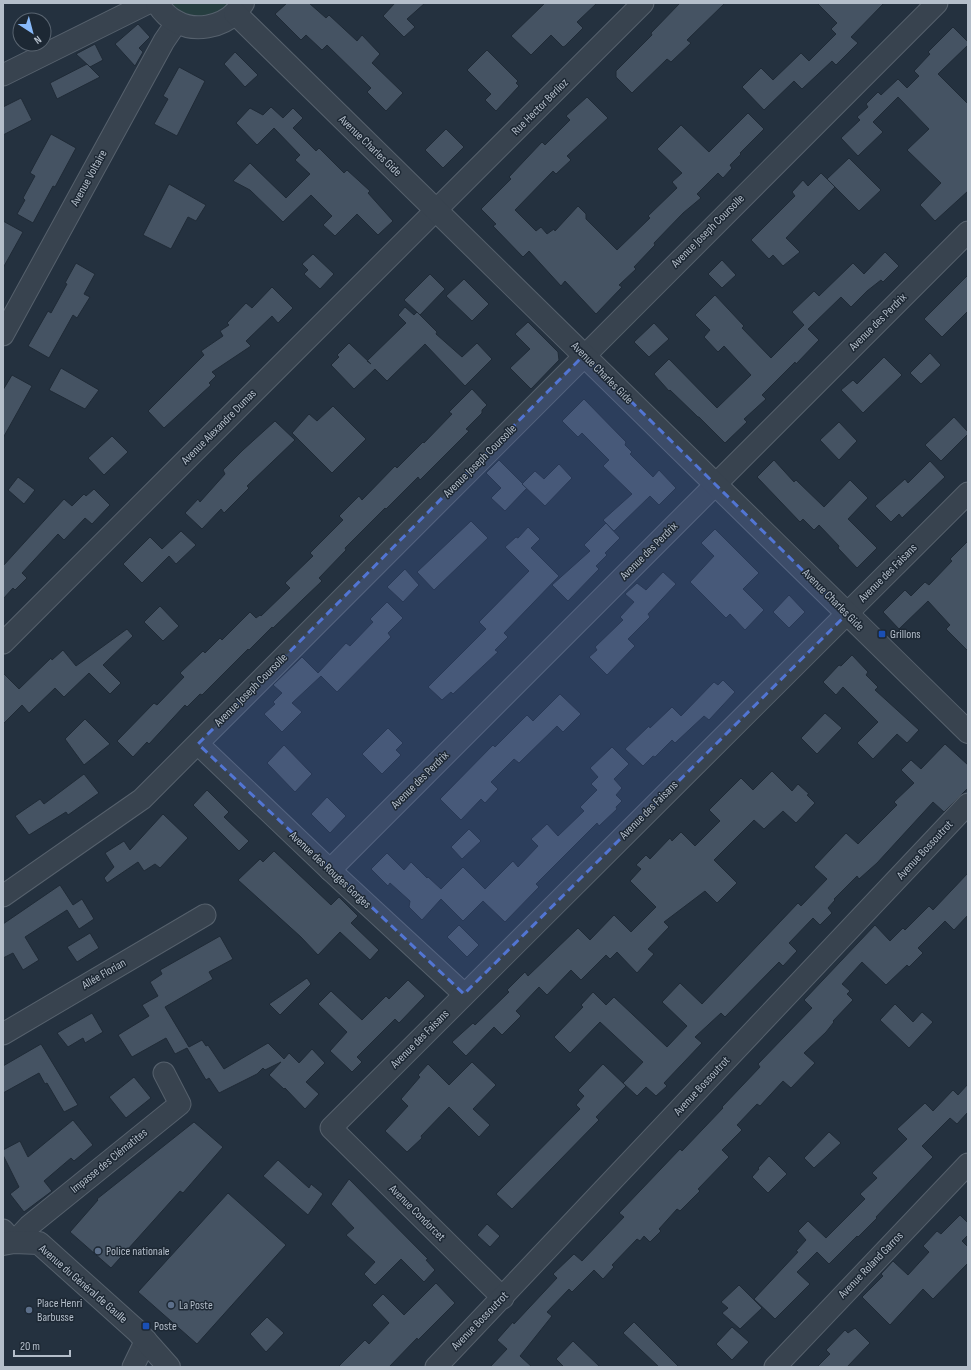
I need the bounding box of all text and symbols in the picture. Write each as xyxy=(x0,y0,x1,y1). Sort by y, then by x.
north arrow xyxy=(12,12,52,52)
text: N xyxy=(31,33,44,47)
street label: Rue Hector Berlioz xyxy=(508,75,572,139)
street label: Avenue Charles Gide xyxy=(335,112,405,180)
street label: Avenue Voltaire xyxy=(67,147,111,210)
street label: Avenue Joseph Coursolle xyxy=(668,191,748,271)
street label: Avenue des Perdrix xyxy=(845,290,910,355)
street label: Avenue Charles Gide xyxy=(567,338,636,407)
street label: Avenue Alexandre Dumas xyxy=(178,386,260,468)
street label: Avenue Joseph Coursolle xyxy=(440,421,520,501)
street label: Avenue des Perdrix xyxy=(616,519,681,584)
street label: Avenue des Faisans xyxy=(855,541,920,606)
street label: Avenue Charles Gide xyxy=(798,565,867,634)
place label: Grillons xyxy=(890,627,921,642)
marker: Grillons xyxy=(877,629,887,639)
street label: Avenue Joseph Coursolle xyxy=(211,650,291,730)
street label: Avenue des Perdrix xyxy=(387,748,452,813)
street label: Avenue des Faisans xyxy=(616,778,681,843)
street label: Avenue Bossoutrot xyxy=(893,817,956,883)
street label: Avenue des Rouges Gorges xyxy=(285,828,374,912)
street label: Allée Florian xyxy=(78,955,129,993)
street label: Avenue des Faisans xyxy=(387,1007,452,1072)
street label: Avenue Bossoutrot xyxy=(670,1053,733,1119)
street label: Impasse des Clématites xyxy=(67,1125,151,1197)
street label: Avenue Condorcet xyxy=(385,1181,449,1245)
street label: Avenue Roland Garros xyxy=(835,1228,907,1302)
street label: Avenue du Général de Gaulle xyxy=(35,1241,131,1327)
place label: Police nationale xyxy=(106,1244,170,1259)
marker: Police nationale xyxy=(93,1246,103,1256)
street label: Avenue Bossoutrot xyxy=(448,1288,512,1354)
place label: Place Henri Barbusse xyxy=(37,1296,82,1325)
place label: La Poste xyxy=(179,1298,213,1313)
marker: La Poste xyxy=(166,1300,176,1310)
marker: Place Henri Barbusse xyxy=(24,1305,34,1315)
place label: Poste xyxy=(154,1319,177,1334)
marker: Poste xyxy=(141,1321,151,1331)
scale bar xyxy=(14,1332,70,1358)
text: 20 m xyxy=(20,1339,40,1354)

